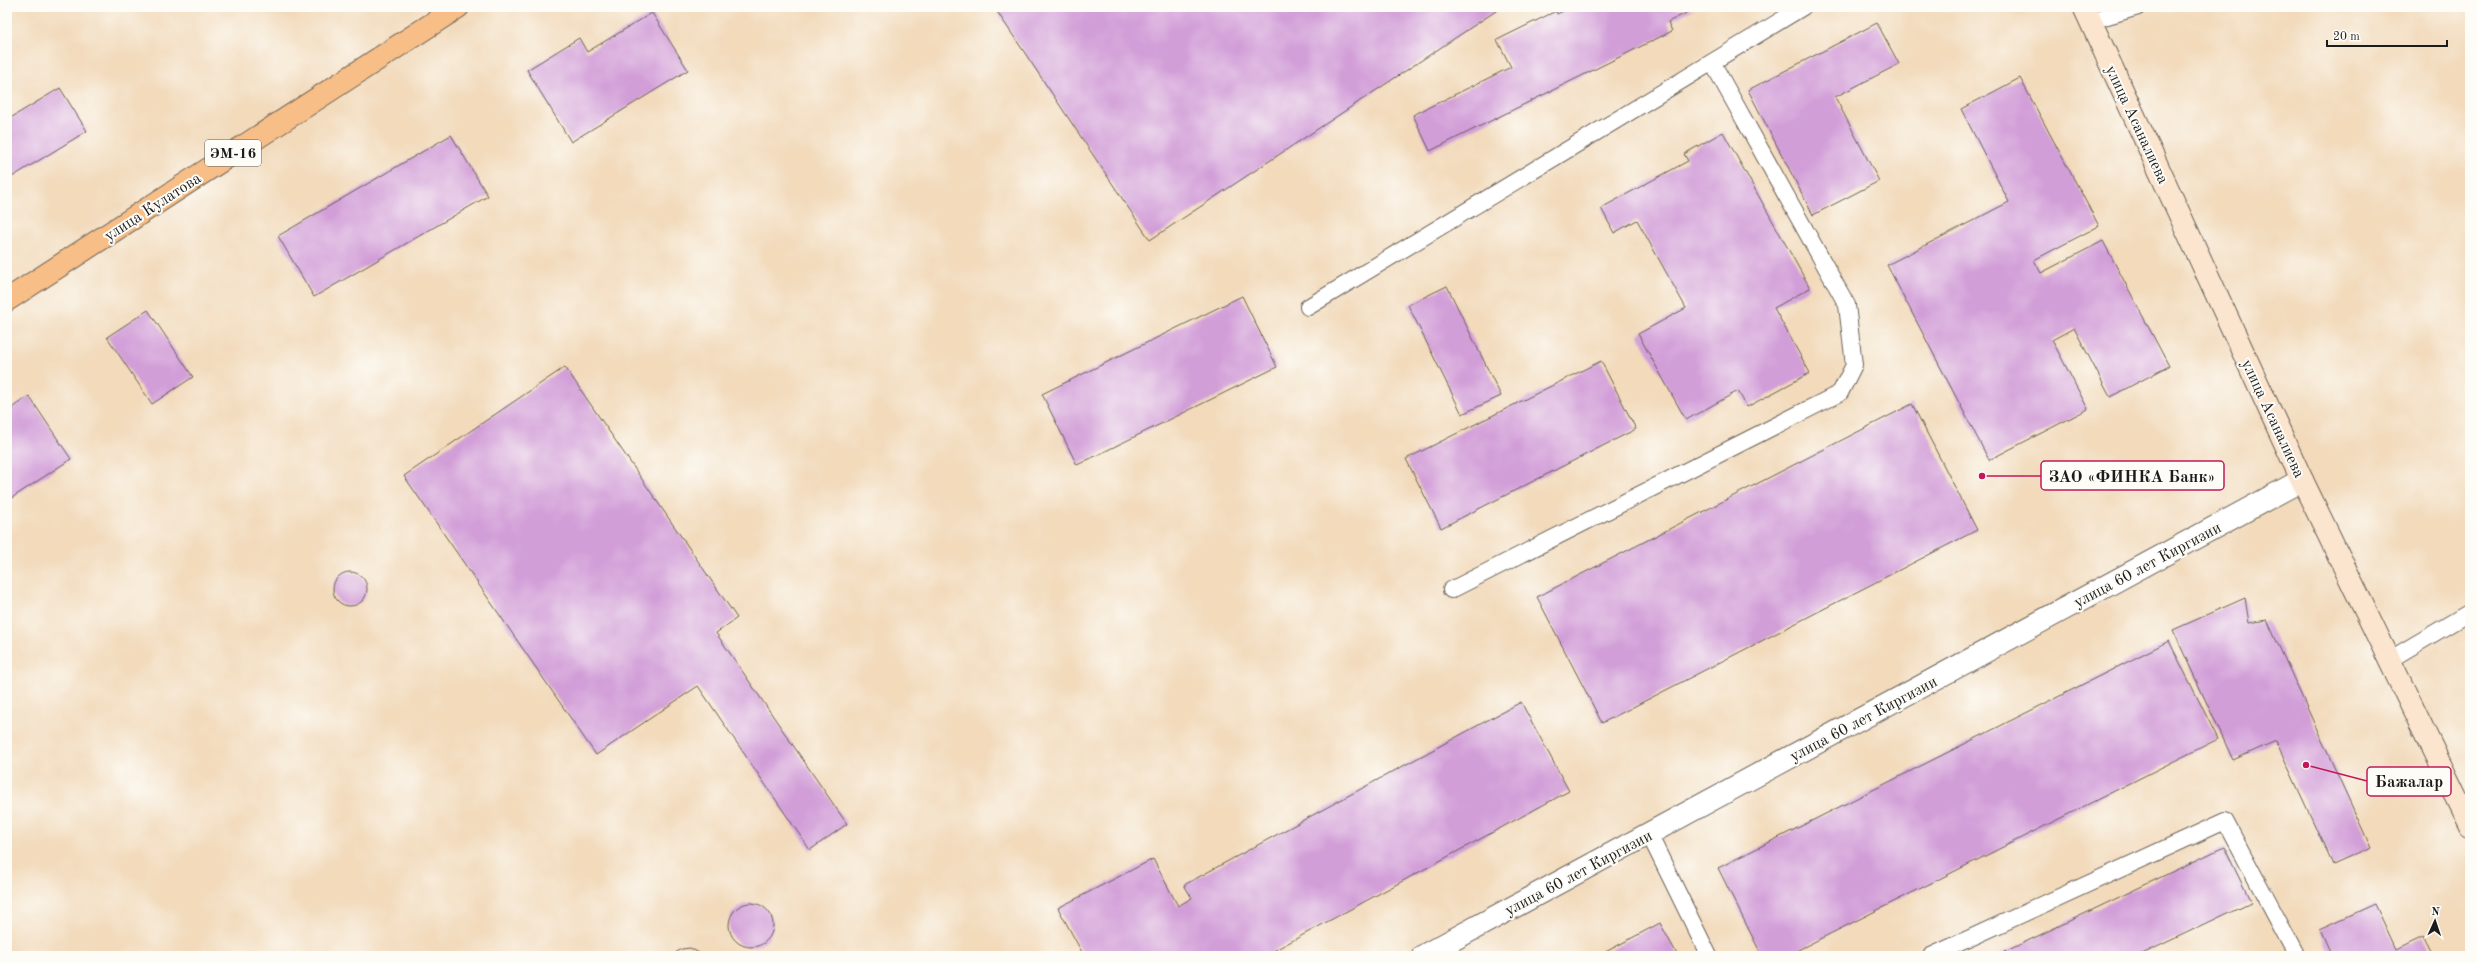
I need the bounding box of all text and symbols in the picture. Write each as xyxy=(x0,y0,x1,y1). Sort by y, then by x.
scale bar xyxy=(2327,22,2447,48)
text: 20 m xyxy=(2333,31,2360,43)
street label: улица Асаналиева xyxy=(2102,63,2171,187)
road number: ЭМ-16 xyxy=(205,140,261,166)
street label: улица Кулатова xyxy=(102,171,204,245)
street label: улица Асаналиева xyxy=(2238,357,2307,481)
callout: ЗАО «ФИНКА Банк» xyxy=(2041,461,2224,490)
text: ЗАО «ФИНКА Банк» xyxy=(2048,469,2216,486)
street label: улица 60 лет Киргизии xyxy=(2072,520,2224,611)
street label: улица 60 лет Киргизии xyxy=(1788,674,1940,765)
callout: Бажалар xyxy=(2367,767,2451,796)
text: Бажалар xyxy=(2375,774,2443,791)
street label: улица 60 лет Киргизии xyxy=(1503,828,1655,919)
north arrow xyxy=(2415,901,2455,941)
text: N xyxy=(2431,907,2441,918)

